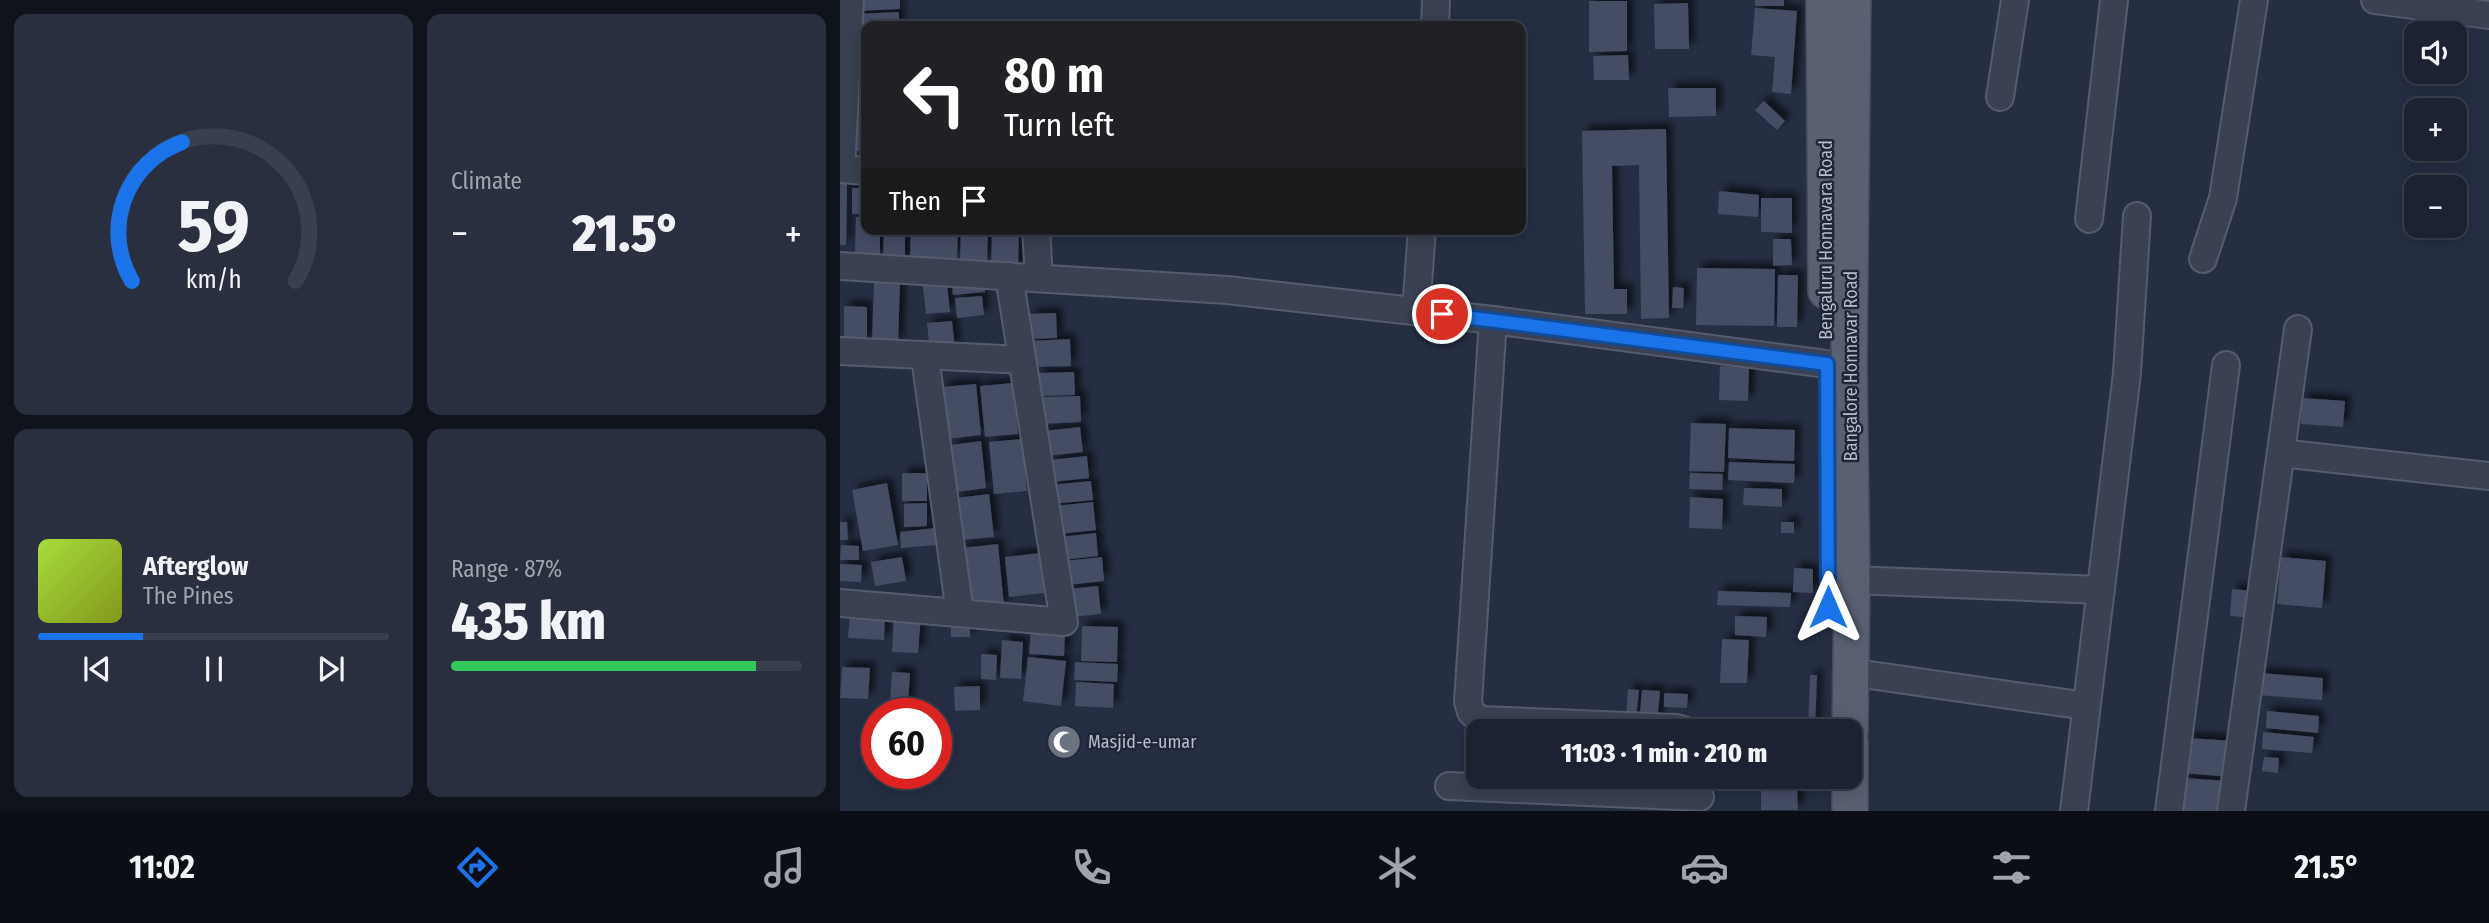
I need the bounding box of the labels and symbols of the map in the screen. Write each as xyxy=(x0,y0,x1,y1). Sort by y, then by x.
street label: Bengaluru Honnavara Road xyxy=(1815,140,1837,340)
street label: Bangalore Honnavar Road xyxy=(1840,271,1862,461)
pin xyxy=(1412,284,1472,344)
position arrow xyxy=(1791,570,1865,644)
speed limit sign: 60 xyxy=(861,698,952,789)
mosque icon: Masjid-e-umar xyxy=(1045,723,1083,761)
place label: Masjid-e-umar xyxy=(1088,731,1197,753)

